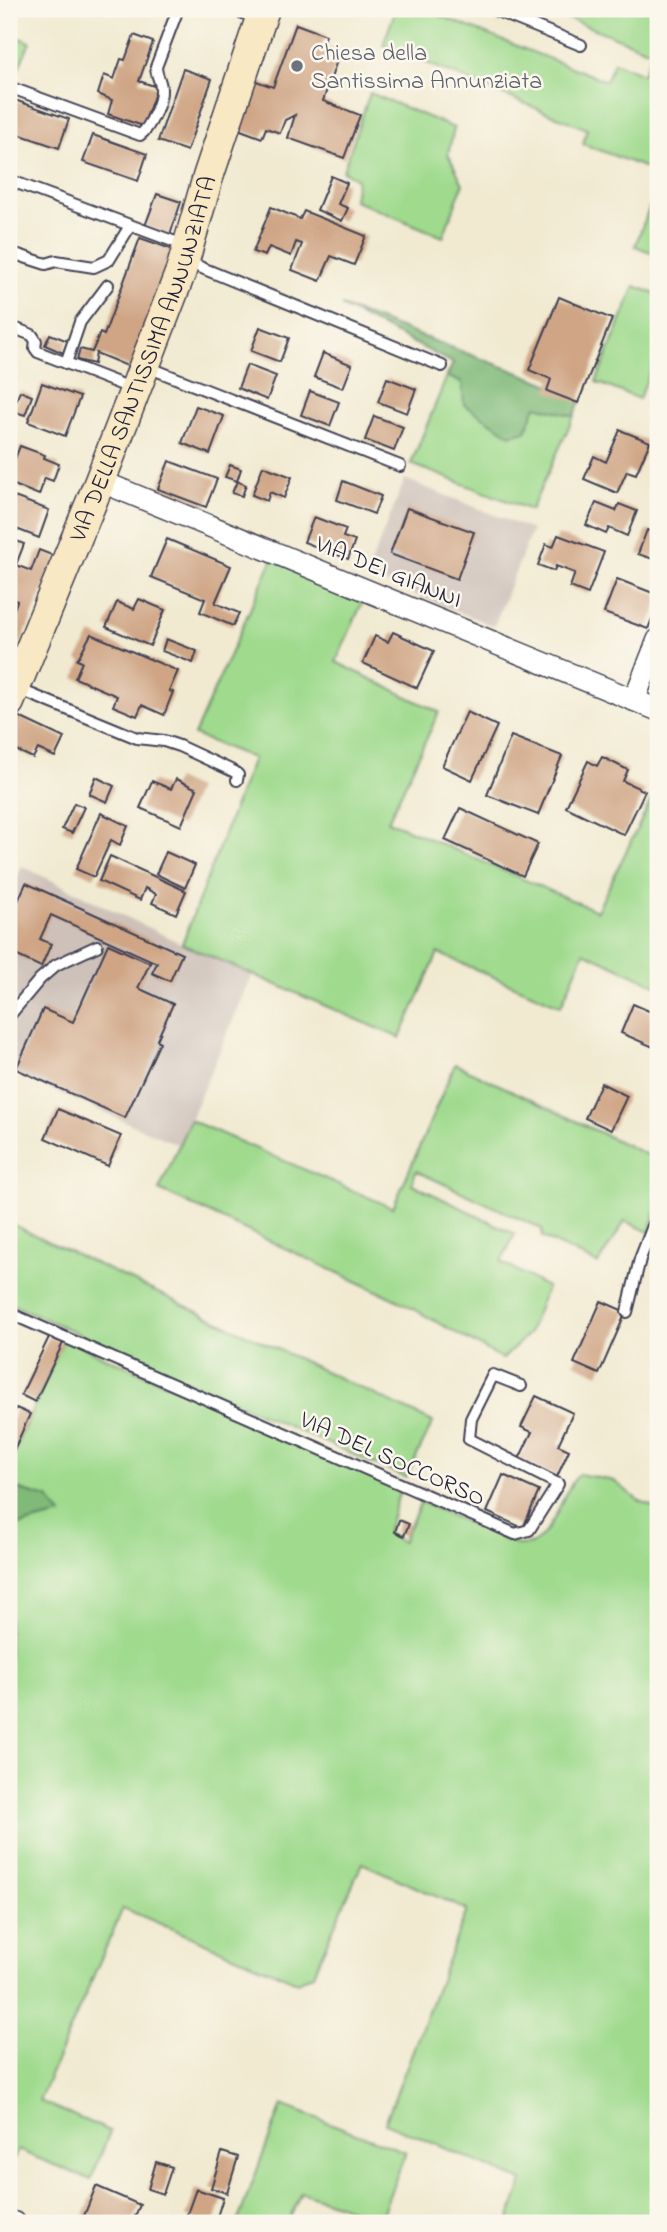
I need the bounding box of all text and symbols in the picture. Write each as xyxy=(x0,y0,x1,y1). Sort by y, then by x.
place label: Chiesa della Santissima Annunziata xyxy=(311,37,542,100)
marker: Chiesa della Santissima Annunziata xyxy=(289,58,305,74)
street label: VIA DELLA SANTISSIMA ANNUNZIATA xyxy=(61,172,227,548)
street label: VIA DEI GIANNI xyxy=(309,528,466,619)
street label: VIA DEL SOCCORSO xyxy=(293,1403,490,1517)

